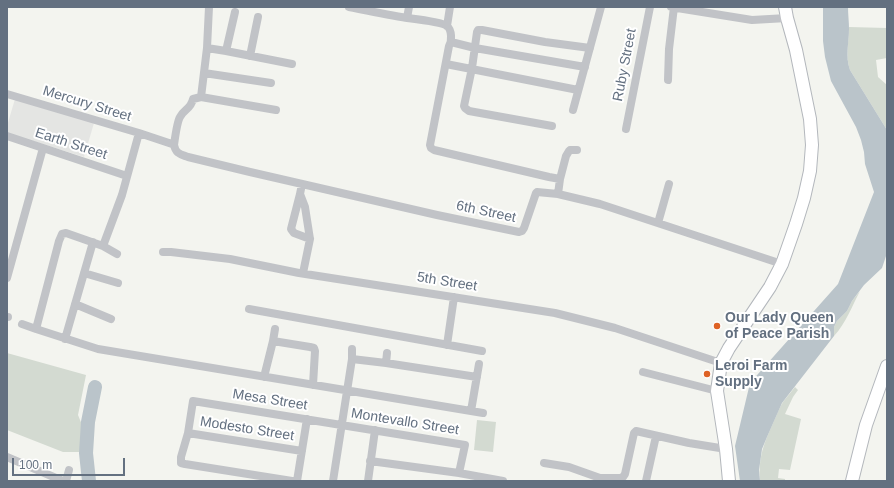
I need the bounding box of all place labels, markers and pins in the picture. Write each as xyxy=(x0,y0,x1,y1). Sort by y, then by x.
place label: Our Lady Queen of Peace Parish xyxy=(725,310,834,342)
marker: Our Lady Queen of Peace Parish xyxy=(712,321,722,331)
place label: Leroi Farm Supply xyxy=(715,358,787,390)
marker: Leroi Farm Supply xyxy=(702,369,712,379)

